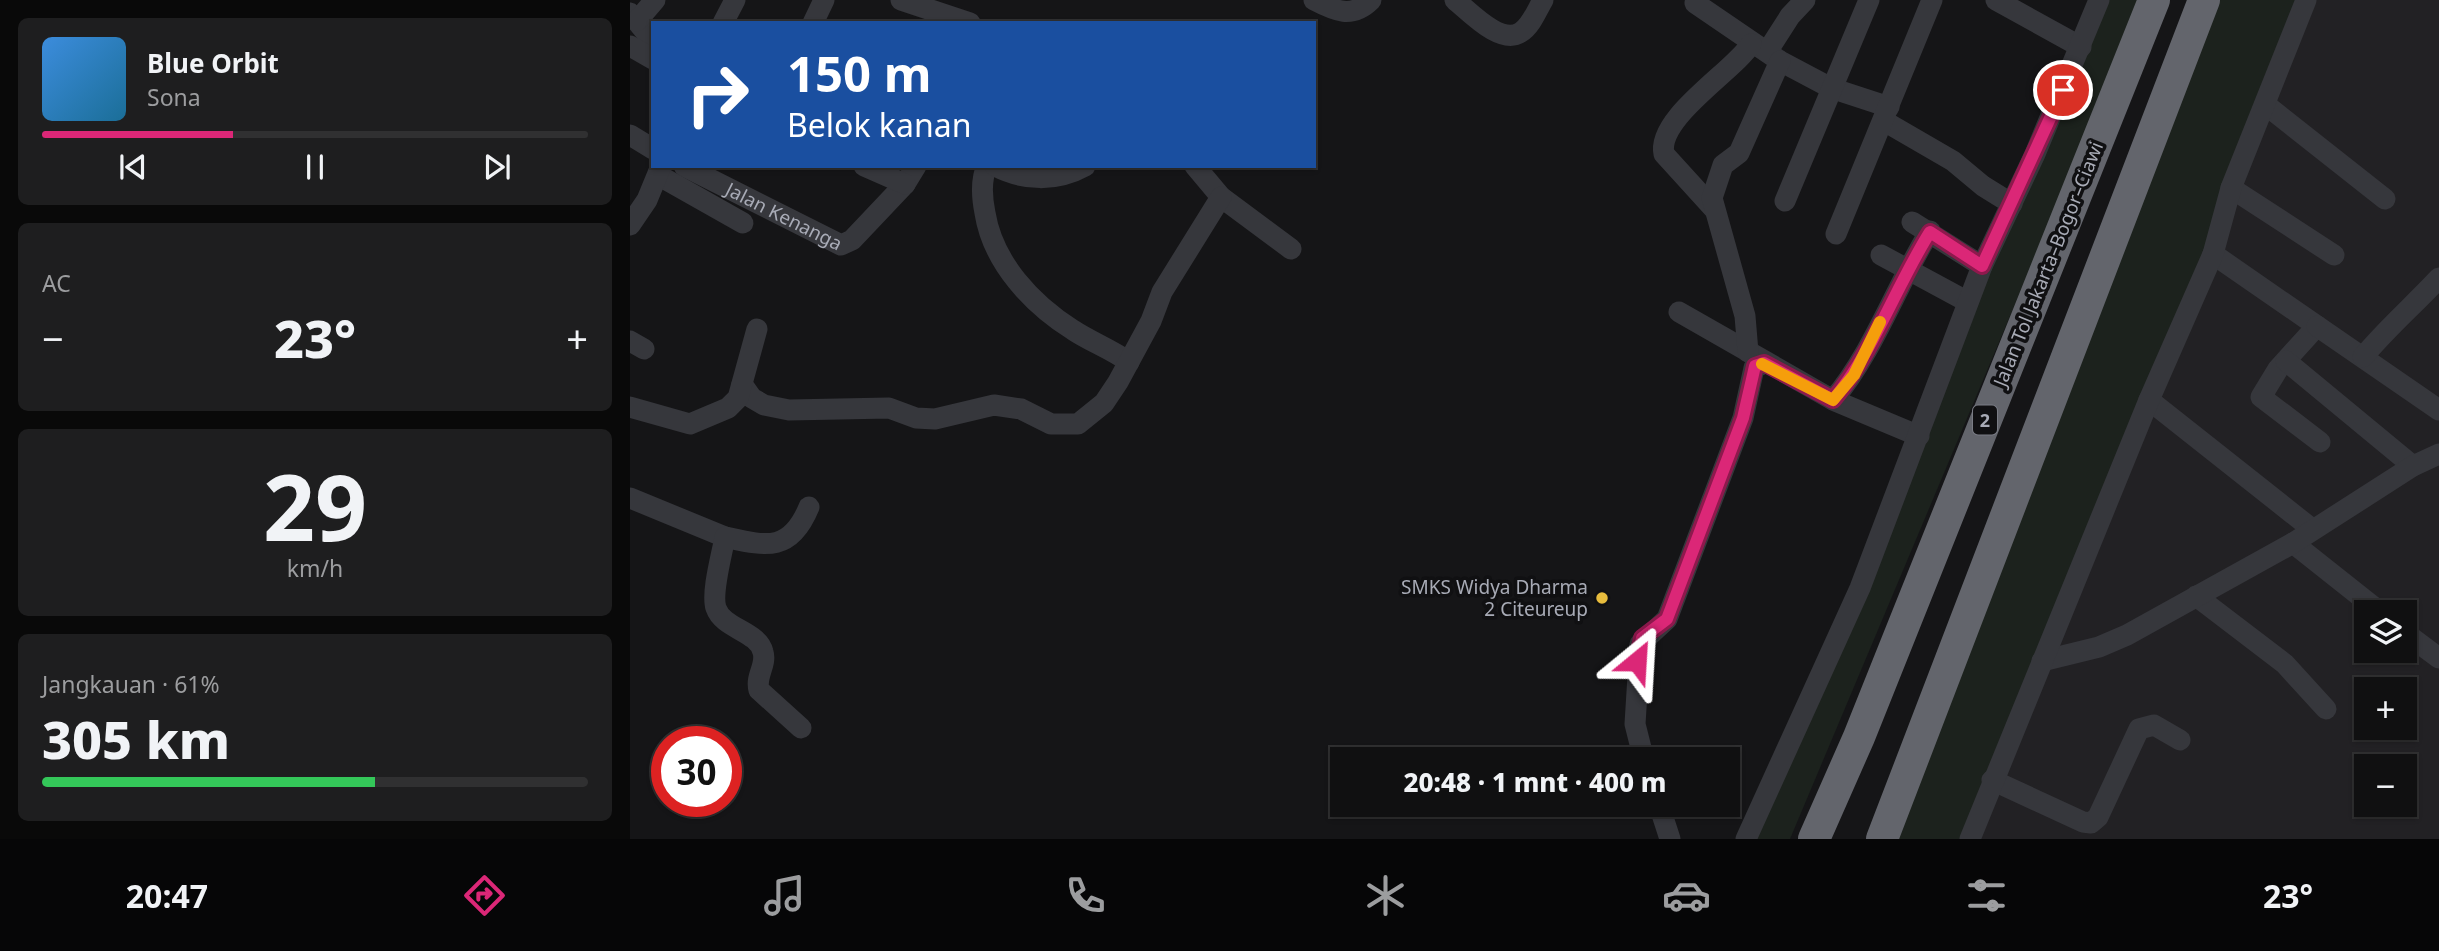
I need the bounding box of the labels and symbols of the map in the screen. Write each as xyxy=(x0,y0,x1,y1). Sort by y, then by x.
pin xyxy=(2033,60,2093,120)
street label: Jalan Tol Jakarta–Bogor–Ciawi xyxy=(1986,138,2109,392)
street label: Jalan Kenanga xyxy=(720,175,847,257)
road number: 2 xyxy=(1973,406,1997,434)
place label: SMKS Widya Dharma 2 Citeureup xyxy=(1401,574,1588,622)
marker: SMKS Widya Dharma 2 Citeureup xyxy=(1594,590,1610,606)
position arrow xyxy=(1600,624,1674,698)
speed limit sign: 30 xyxy=(651,726,742,817)

